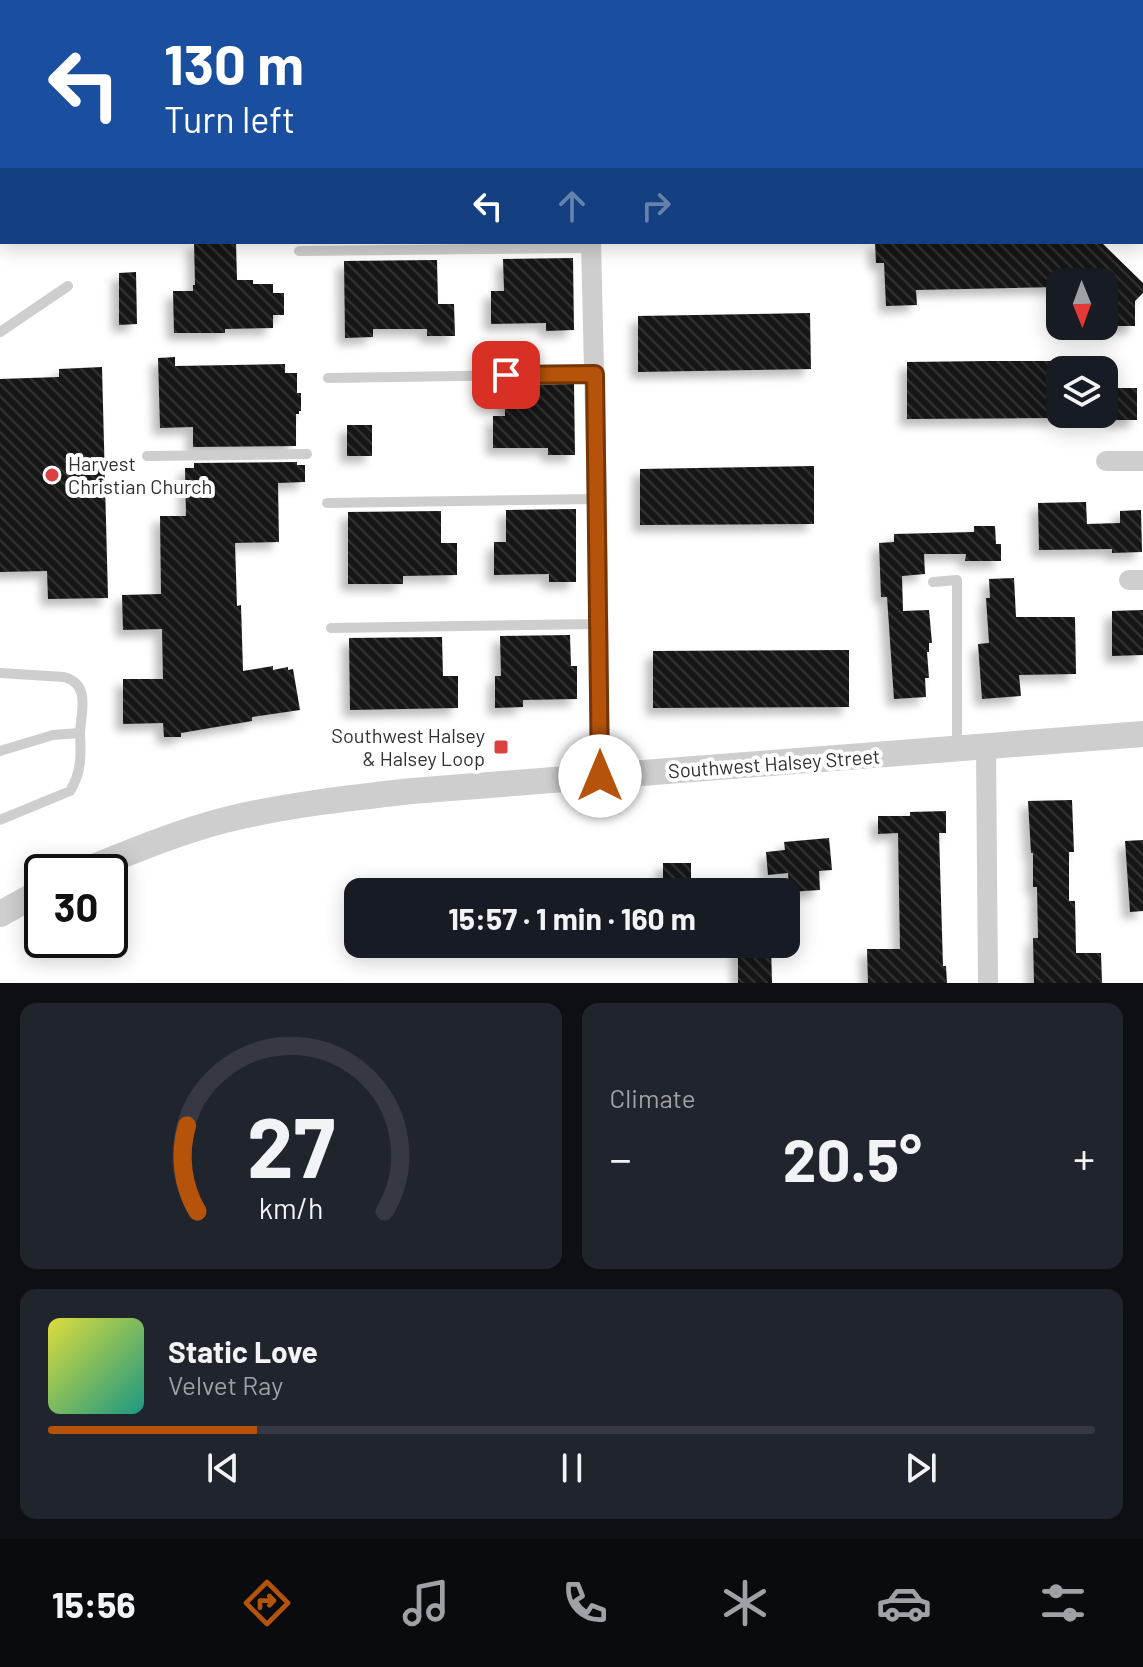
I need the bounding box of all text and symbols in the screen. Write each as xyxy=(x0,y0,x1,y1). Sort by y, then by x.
text: 130 m xyxy=(164,29,304,96)
icon: left xyxy=(32,32,136,136)
text: Turn left xyxy=(164,97,295,140)
icon: left xyxy=(466,184,510,228)
icon: ahead xyxy=(550,184,594,228)
icon: right xyxy=(634,184,678,228)
north arrow xyxy=(1046,268,1118,340)
map controls xyxy=(1046,268,1118,428)
pin xyxy=(472,341,540,409)
icon: arrive xyxy=(484,353,528,397)
button: layers xyxy=(1046,356,1118,428)
place label: Harvest Christian Church xyxy=(68,451,212,498)
marker: Harvest Christian Church xyxy=(43,466,61,484)
place label: Southwest Halsey & Halsey Loop xyxy=(331,723,485,770)
position arrow xyxy=(558,734,642,818)
marker: Southwest Halsey & Halsey Loop xyxy=(492,738,510,756)
street label: Southwest Halsey Street xyxy=(667,744,881,782)
speed limit sign: 30 xyxy=(24,854,128,958)
text: 15:57 · 1 min · 160 m xyxy=(448,900,696,936)
text: Climate xyxy=(610,1082,696,1113)
text: 27 xyxy=(247,1095,335,1195)
text: 20.5° xyxy=(783,1122,922,1194)
text: − xyxy=(610,1131,632,1184)
text: + xyxy=(1073,1131,1095,1184)
text: km/h xyxy=(258,1190,323,1225)
text: Static Love xyxy=(168,1333,318,1369)
text: Velvet Ray xyxy=(168,1369,283,1400)
icon: previous xyxy=(201,1446,245,1490)
icon: pause xyxy=(550,1446,594,1490)
icon: next xyxy=(899,1446,943,1490)
icon: directions xyxy=(239,1575,295,1631)
icon: music xyxy=(398,1575,454,1631)
icon: phone xyxy=(557,1575,613,1631)
icon: climate xyxy=(717,1575,773,1631)
icon: car xyxy=(876,1575,932,1631)
icon: filters xyxy=(1035,1575,1091,1631)
text: 15:56 xyxy=(52,1582,136,1625)

